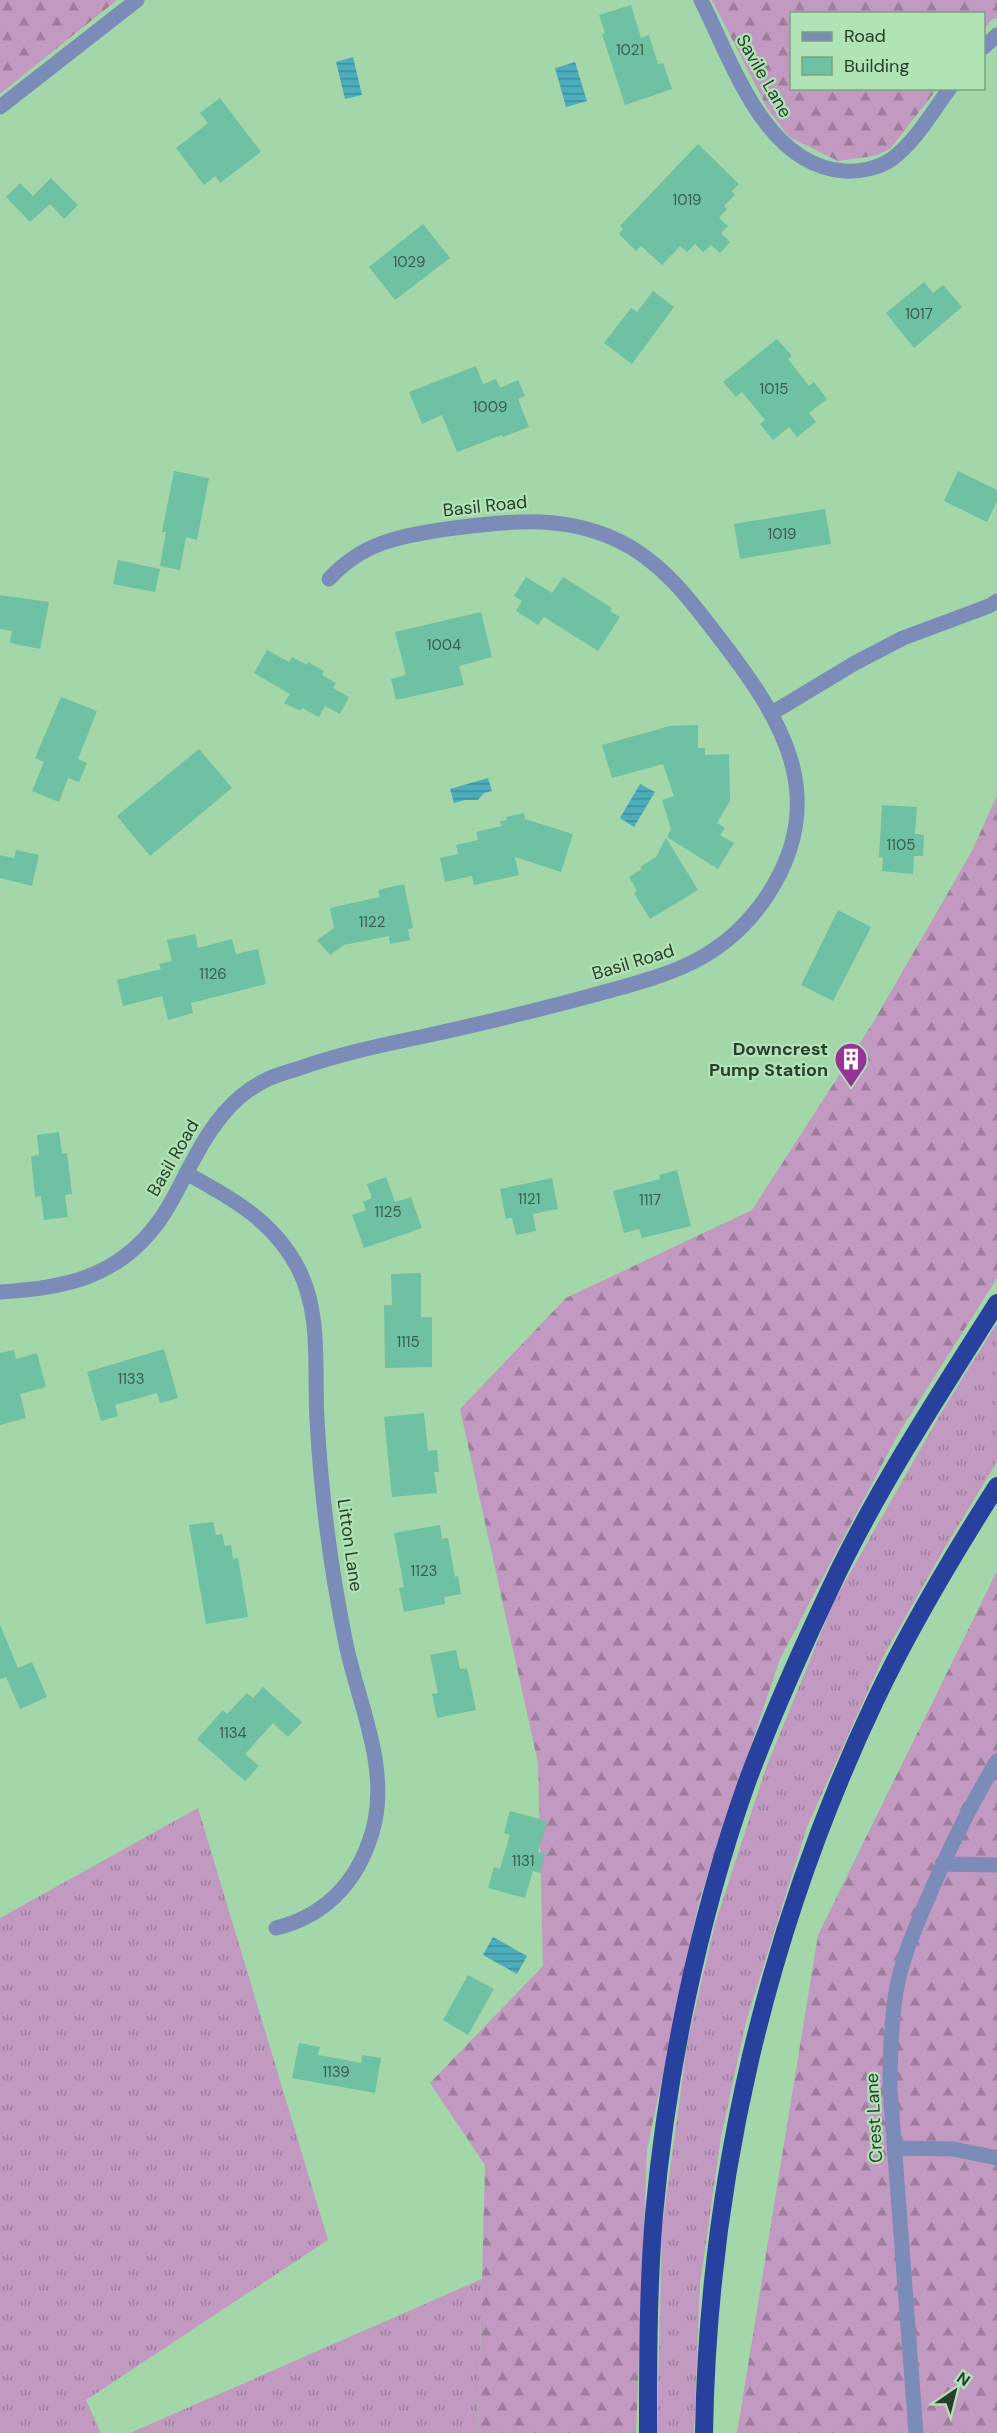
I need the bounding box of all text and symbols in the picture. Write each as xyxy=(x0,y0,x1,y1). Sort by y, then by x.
legend xyxy=(790,12,985,90)
text: Road xyxy=(844,24,886,48)
street label: Savile Lane xyxy=(730,30,798,122)
house number: 1021 xyxy=(616,40,644,60)
text: Building xyxy=(844,54,909,78)
house number: 1019 xyxy=(672,190,702,210)
house number: 1029 xyxy=(393,252,425,272)
house number: 1017 xyxy=(905,304,933,324)
house number: 1015 xyxy=(760,379,788,399)
house number: 1009 xyxy=(473,397,507,417)
street label: Basil Road xyxy=(442,490,528,522)
house number: 1019 xyxy=(767,524,797,544)
house number: 1004 xyxy=(427,635,461,655)
house number: 1105 xyxy=(887,835,915,855)
house number: 1122 xyxy=(359,912,385,932)
street label: Basil Road xyxy=(589,938,677,986)
house number: 1126 xyxy=(199,964,227,984)
place label: Downcrest Pump Station xyxy=(709,1037,828,1082)
building icon: Downcrest Pump Station xyxy=(833,1041,869,1088)
street label: Basil Road xyxy=(141,1115,205,1201)
house number: 1121 xyxy=(518,1189,540,1209)
house number: 1117 xyxy=(639,1190,661,1210)
house number: 1125 xyxy=(374,1202,402,1222)
house number: 1115 xyxy=(396,1332,420,1352)
house number: 1133 xyxy=(117,1369,145,1389)
street label: Litton Lane xyxy=(332,1497,368,1593)
house number: 1123 xyxy=(411,1561,437,1581)
house number: 1134 xyxy=(219,1723,247,1743)
house number: 1131 xyxy=(512,1851,534,1871)
house number: 1139 xyxy=(322,2062,350,2082)
street label: Crest Lane xyxy=(860,2073,888,2163)
north arrow xyxy=(925,2361,985,2421)
text: N xyxy=(953,2367,974,2391)

